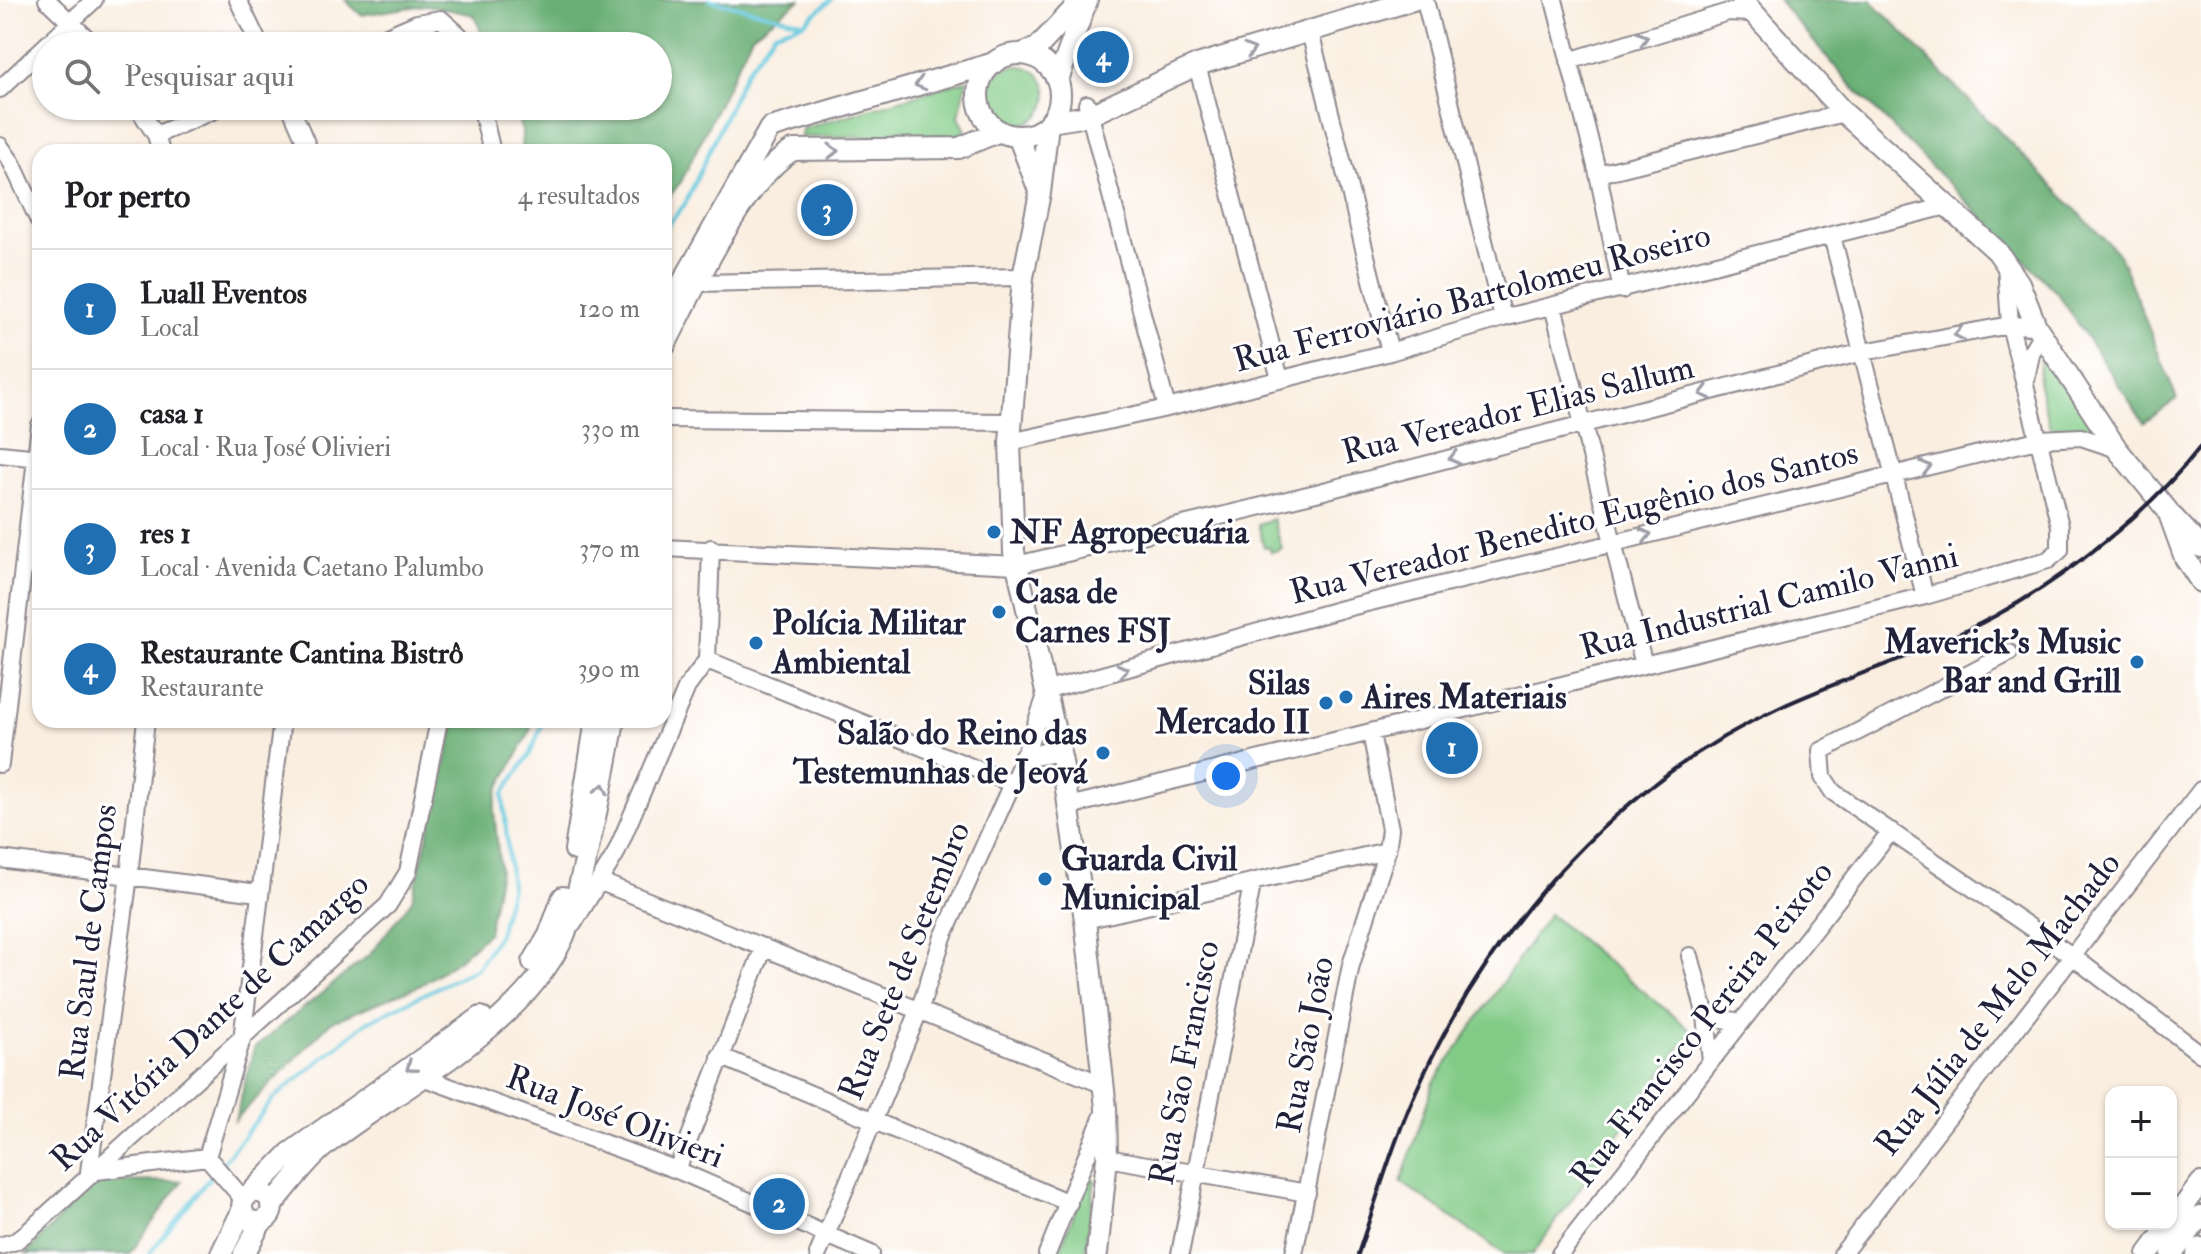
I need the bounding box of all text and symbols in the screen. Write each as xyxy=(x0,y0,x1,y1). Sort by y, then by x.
pin: 4 xyxy=(1077,27,1129,87)
one-way arrow xyxy=(1636,31,1650,47)
search box xyxy=(32,32,672,120)
one-way arrow xyxy=(1243,43,1257,59)
icon: search xyxy=(60,54,104,98)
text: Pesquisar aqui xyxy=(124,58,294,95)
one-way arrow xyxy=(913,75,927,92)
one-way arrow xyxy=(827,142,840,159)
text: Por perto xyxy=(64,175,190,218)
text: 4 resultados xyxy=(518,180,640,212)
pin: 3 xyxy=(801,180,853,240)
street label: Rua Ferroviário Bartolomeu Roseiro xyxy=(1229,214,1715,382)
text: Luall Eventos xyxy=(140,275,307,312)
text: 1 xyxy=(85,293,95,325)
text: 120 m xyxy=(579,293,640,325)
text: Local xyxy=(140,312,199,344)
one-way arrow xyxy=(1952,325,1965,342)
street label: Rua Vereador Elias Sallum xyxy=(1338,345,1698,475)
one-way arrow xyxy=(1699,384,1713,400)
text: casa 1 xyxy=(140,395,204,432)
text: 2 xyxy=(83,413,97,445)
text: 330 m xyxy=(581,413,640,445)
street label: Rua Vereador Benedito Eugênio dos Santos xyxy=(1285,431,1863,615)
text: Local · Rua José Olivieri xyxy=(140,432,391,464)
one-way arrow xyxy=(1447,448,1461,465)
one-way arrow xyxy=(1918,459,1932,476)
place label: NF Agropecuária xyxy=(1009,511,1250,554)
text: res 1 xyxy=(140,515,191,552)
marker: NF Agropecuária xyxy=(985,523,1003,541)
one-way arrow xyxy=(1639,527,1652,544)
text: 3 xyxy=(85,533,95,565)
text: 370 m xyxy=(579,533,640,565)
street label: Rua Industrial Camilo Vanni xyxy=(1576,534,1962,670)
text: Local · Avenida Caetano Palumbo xyxy=(140,552,484,584)
place label: Casa de Carnes FSJ xyxy=(1015,571,1171,653)
place label: Polícia Militar Ambiental xyxy=(770,602,967,684)
marker: Casa de Carnes FSJ xyxy=(990,603,1008,621)
place label: Maverick's Music Bar and Grill xyxy=(1883,621,2121,703)
marker: Polícia Militar Ambiental xyxy=(747,634,765,652)
text: Restaurante Cantina Bistrô xyxy=(140,635,463,672)
text: 4 xyxy=(83,653,97,685)
text: 390 m xyxy=(578,653,640,685)
marker: Maverick's Music Bar and Grill xyxy=(2128,653,2146,671)
one-way arrow xyxy=(1116,662,1130,679)
place label: Silas Mercado II xyxy=(1155,662,1310,744)
text: Restaurante xyxy=(140,672,264,704)
place label: Aires Materiais xyxy=(1360,676,1567,719)
marker: Aires Materiais xyxy=(1337,688,1355,706)
marker: Silas Mercado II xyxy=(1317,694,1335,712)
place label: Salão do Reino das Testemunhas de Jeová xyxy=(792,712,1088,794)
pin: 1 xyxy=(1426,718,1478,778)
marker: Salão do Reino das Testemunhas de Jeová xyxy=(1094,744,1112,762)
your location xyxy=(1206,756,1246,796)
one-way arrow xyxy=(593,783,610,797)
street label: Rua Saul de Campos xyxy=(51,802,127,1082)
street label: Rua Sete de Setembro xyxy=(830,816,980,1106)
place label: Guarda Civil Municipal xyxy=(1060,838,1238,920)
street label: Rua Júlia de Melo Machado xyxy=(1866,843,2130,1165)
street label: Rua Francisco Pereira Peixoto xyxy=(1561,852,1843,1196)
street label: Rua Vitória Dante de Camargo xyxy=(42,863,378,1181)
marker: Guarda Civil Municipal xyxy=(1036,870,1054,888)
street label: Rua São Francisco xyxy=(1140,937,1230,1189)
street label: Rua São João xyxy=(1268,953,1344,1137)
street label: Rua José Olivieri xyxy=(500,1056,730,1178)
one-way arrow xyxy=(405,1057,420,1072)
map controls xyxy=(2105,1086,2177,1230)
button: + xyxy=(2105,1086,2177,1158)
button: − xyxy=(2105,1158,2177,1230)
pin: 2 xyxy=(753,1174,805,1234)

